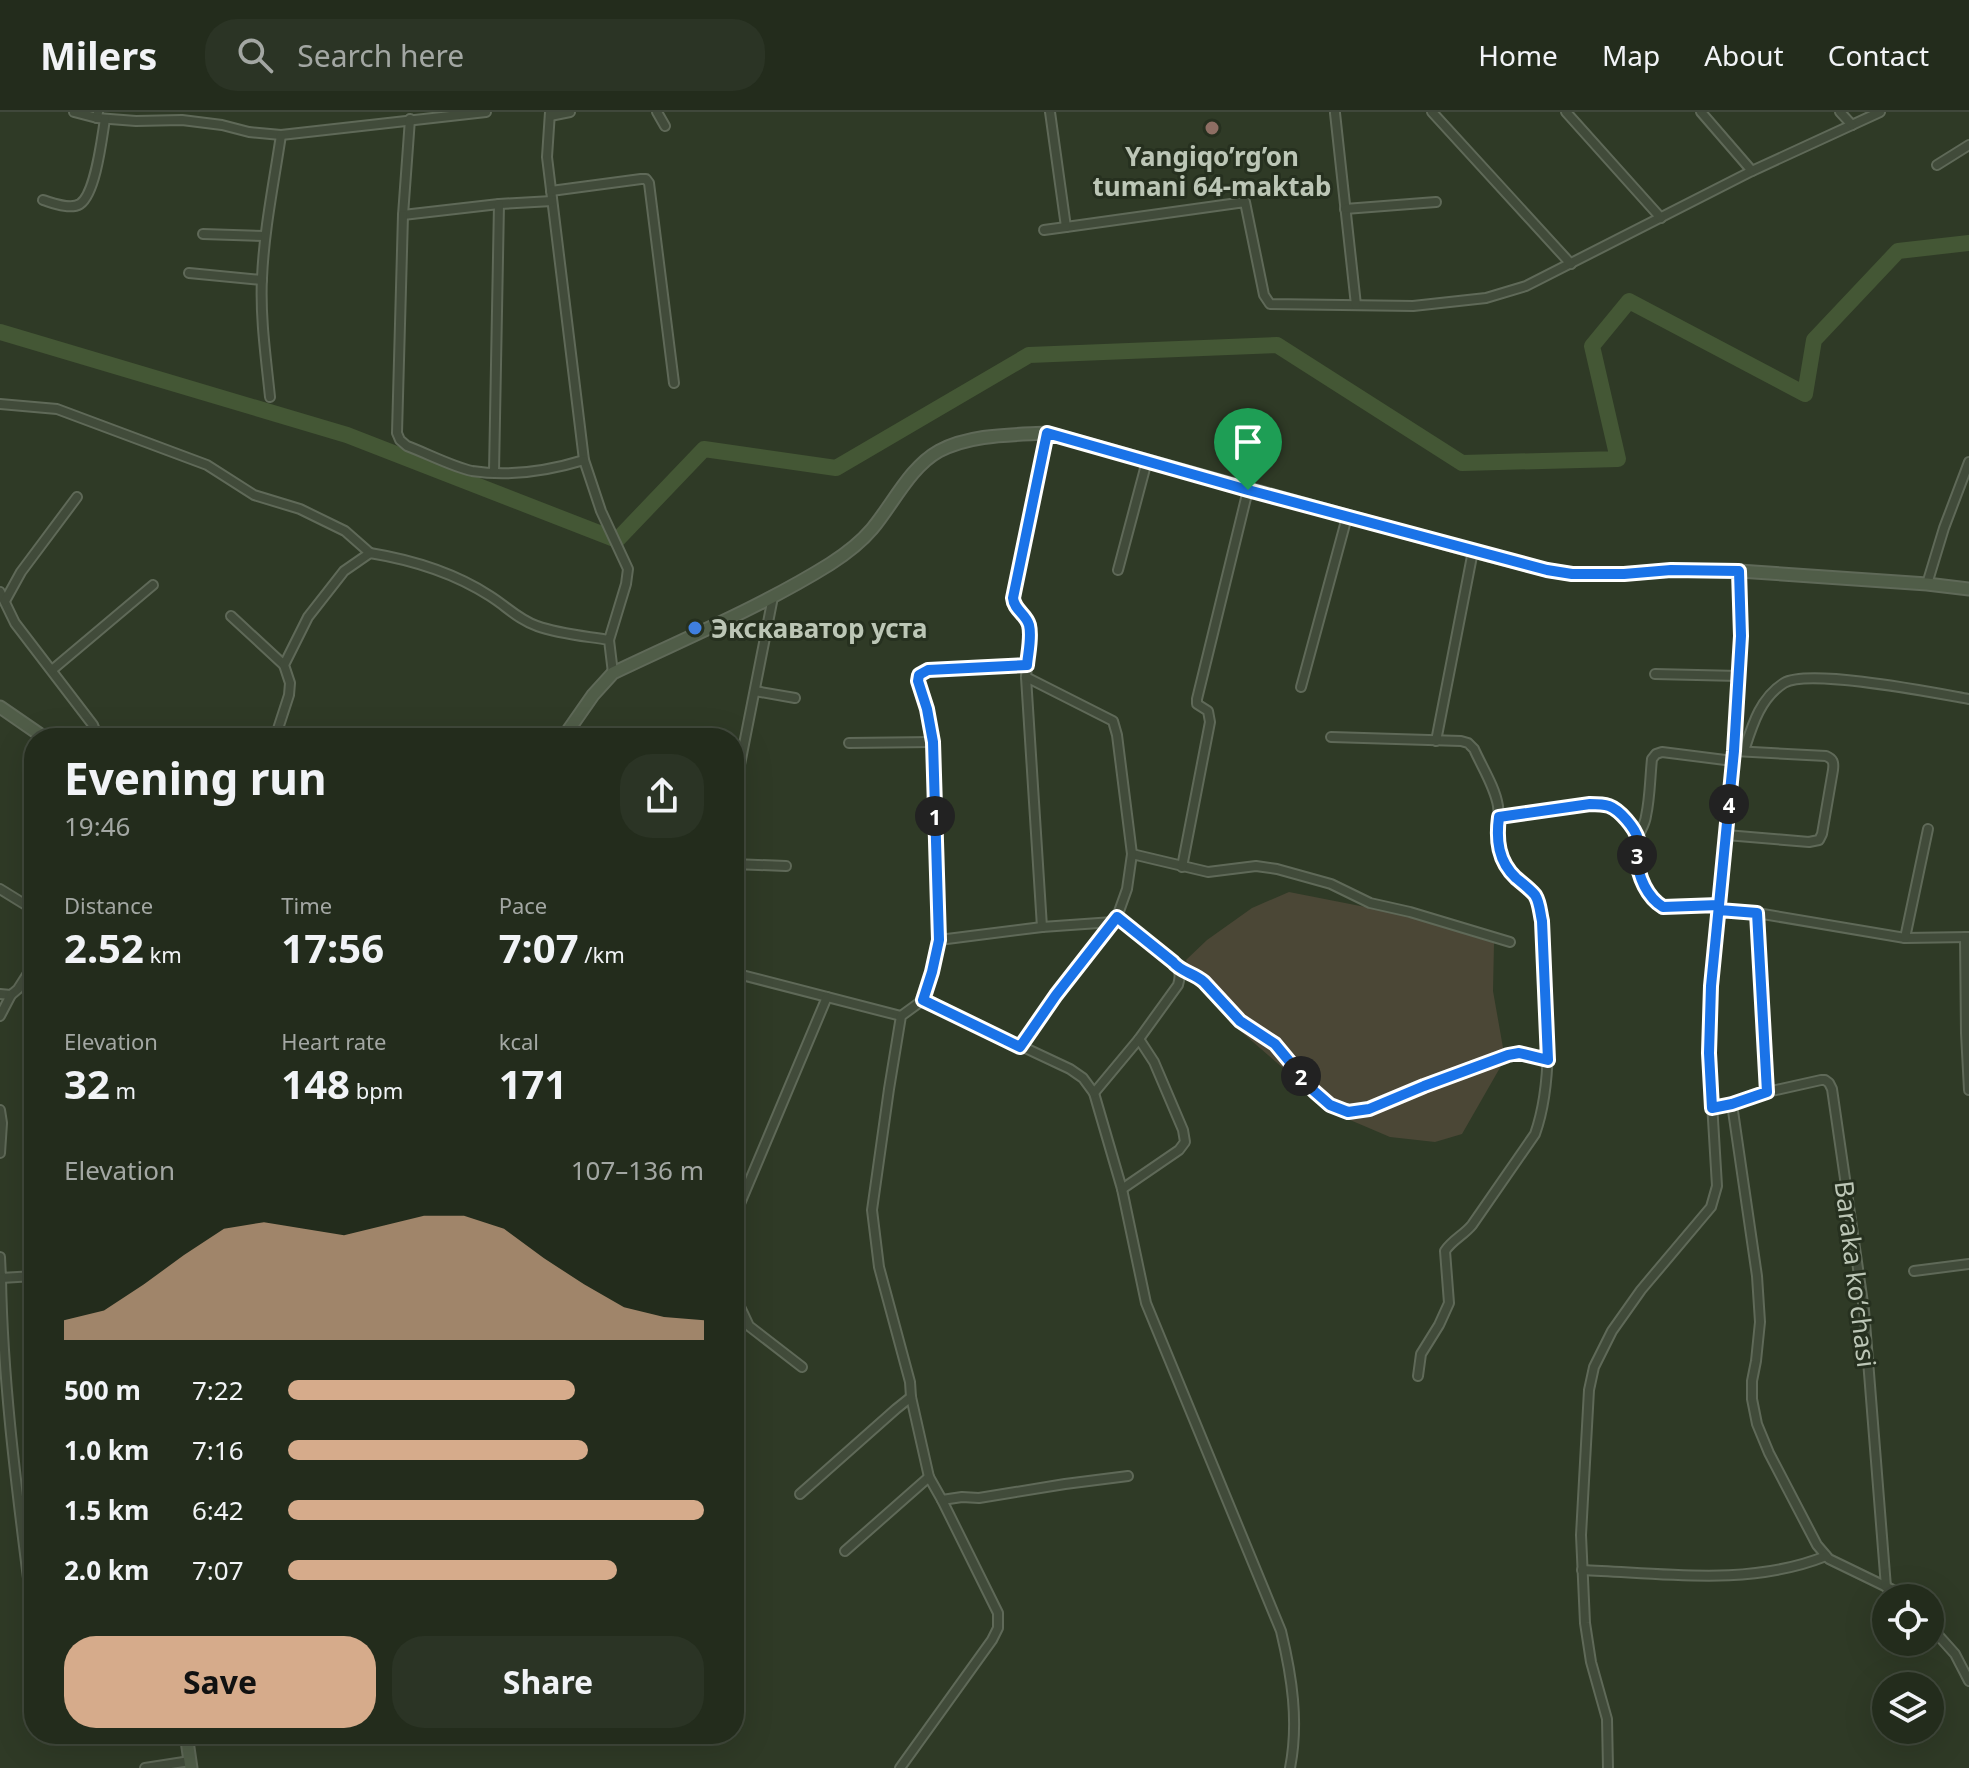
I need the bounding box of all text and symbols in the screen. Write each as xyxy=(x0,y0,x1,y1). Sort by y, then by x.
search box xyxy=(205,19,765,91)
text: Milers xyxy=(40,29,157,81)
icon: search xyxy=(233,33,277,77)
text: Search here xyxy=(297,35,464,76)
text: Home xyxy=(1478,36,1558,74)
text: Map xyxy=(1602,36,1660,74)
text: About xyxy=(1704,36,1784,74)
text: Contact xyxy=(1828,36,1929,74)
marker: Yangiqo’rg’on tumani 64-maktab xyxy=(1203,119,1221,137)
place label: Yangiqo’rg’on tumani 64-maktab xyxy=(1093,138,1331,204)
pin xyxy=(1214,408,1282,490)
icon: arrive xyxy=(1226,420,1270,464)
place label: Экскаватор уста xyxy=(711,610,928,646)
marker: Экскаватор уста xyxy=(686,619,704,637)
text: Evening run xyxy=(64,748,327,808)
button: share xyxy=(620,754,704,838)
pin: 4 xyxy=(1709,784,1749,824)
text: 4 xyxy=(1723,789,1735,819)
pin: 1 xyxy=(915,796,955,836)
text: 1 xyxy=(929,801,941,831)
text: 19:46 xyxy=(64,808,130,844)
pin: 3 xyxy=(1617,835,1657,875)
text: 3 xyxy=(1631,840,1643,870)
text: Distance xyxy=(64,890,153,920)
text: Time xyxy=(281,890,332,920)
text: Pace xyxy=(499,890,547,920)
text: 2.52 xyxy=(64,920,144,975)
text: 17:56 xyxy=(281,920,384,975)
text: 7:07 xyxy=(499,920,579,975)
text: km xyxy=(144,939,182,969)
text: /km xyxy=(579,939,625,969)
text: Elevation xyxy=(64,1026,158,1056)
text: Heart rate xyxy=(281,1026,386,1056)
text: kcal xyxy=(499,1026,539,1056)
text: 32 xyxy=(64,1056,110,1111)
text: 148 xyxy=(281,1056,350,1111)
text: 171 xyxy=(499,1056,567,1111)
pin: 2 xyxy=(1281,1056,1321,1096)
text: 2 xyxy=(1295,1061,1307,1091)
text: m xyxy=(110,1075,136,1105)
text: bpm xyxy=(350,1075,403,1105)
text: Elevation xyxy=(64,1152,175,1188)
text: 107–136 m xyxy=(571,1152,704,1188)
street label: Baraka koʻchasi xyxy=(1827,1179,1885,1369)
text: 500 m xyxy=(64,1372,141,1408)
text: 7:22 xyxy=(192,1372,244,1408)
text: 1.0 km xyxy=(64,1432,149,1468)
text: 7:16 xyxy=(192,1432,244,1468)
text: 1.5 km xyxy=(64,1492,149,1528)
text: 6:42 xyxy=(192,1492,244,1528)
text: 2.0 km xyxy=(64,1552,149,1588)
text: 7:07 xyxy=(192,1552,244,1588)
map controls xyxy=(1872,1584,1944,1744)
button: locate xyxy=(1872,1584,1944,1656)
button: Save xyxy=(64,1636,376,1728)
button: Share xyxy=(392,1636,704,1728)
button: layers xyxy=(1872,1672,1944,1744)

